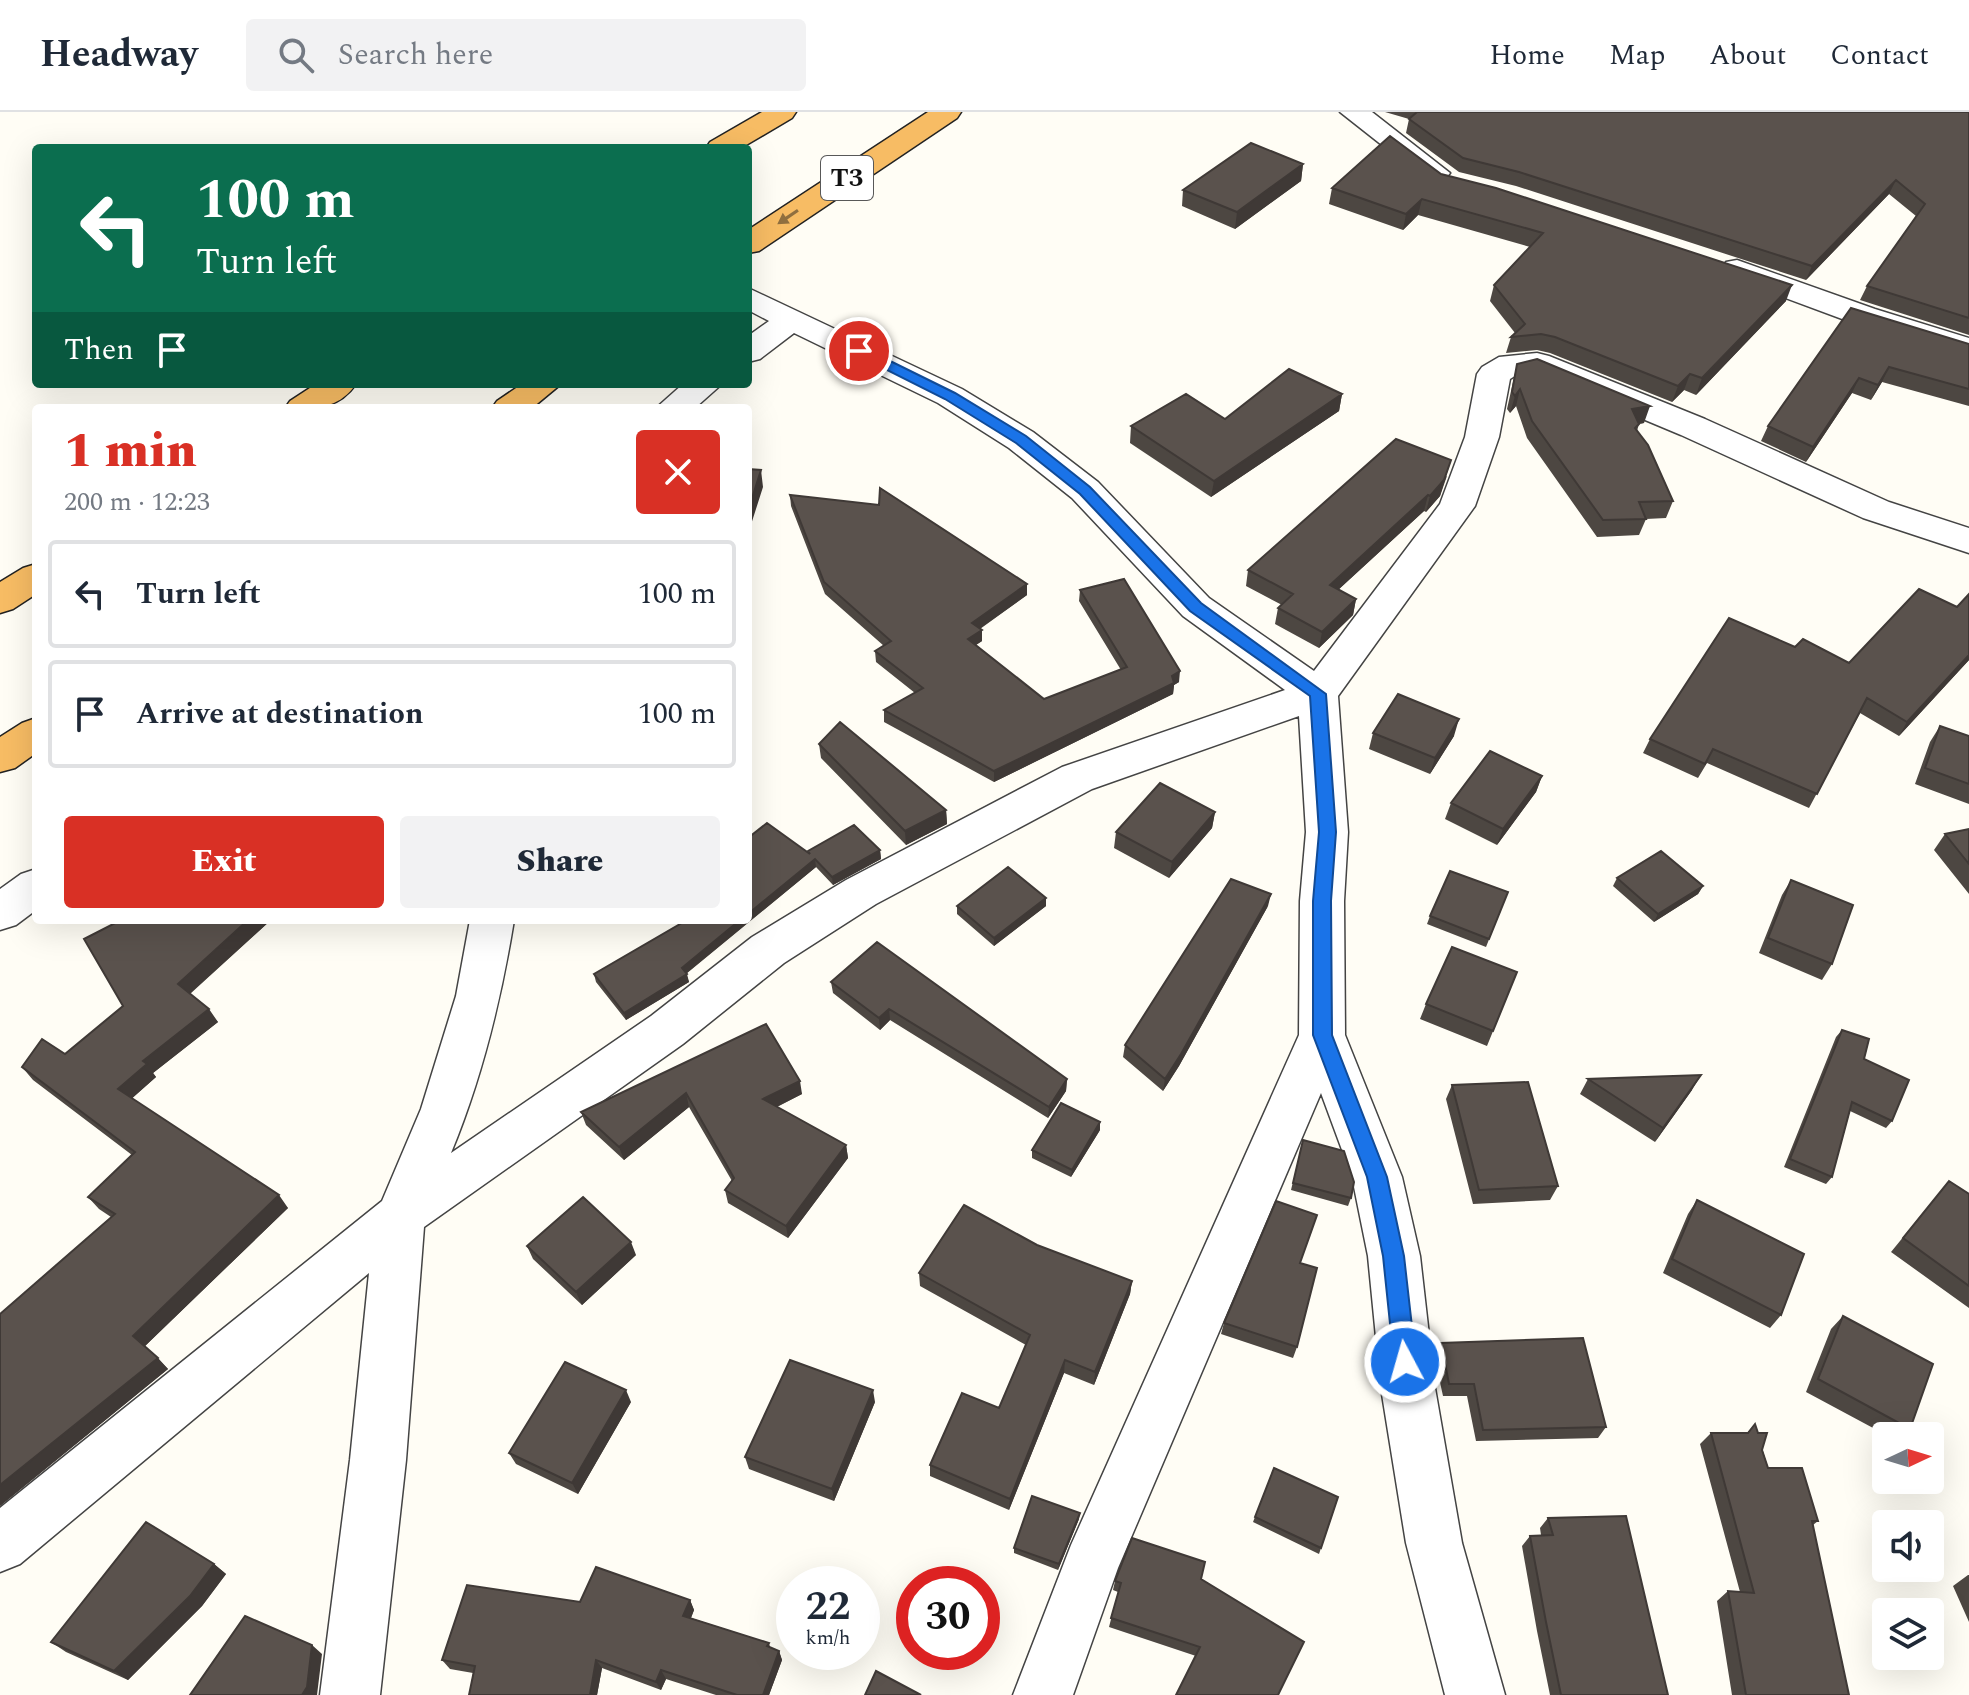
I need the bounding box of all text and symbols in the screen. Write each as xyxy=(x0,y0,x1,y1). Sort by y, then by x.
search box xyxy=(246,19,806,91)
text: Headway xyxy=(40,26,198,84)
text: Search here xyxy=(338,32,493,78)
icon: search xyxy=(274,33,318,77)
text: Home xyxy=(1489,34,1565,77)
text: Map xyxy=(1609,34,1665,77)
text: About xyxy=(1709,34,1786,77)
text: Contact xyxy=(1830,34,1929,77)
road number: T3 xyxy=(821,156,873,200)
text: 100 m xyxy=(196,158,355,243)
icon: left xyxy=(64,176,168,280)
one-way arrow xyxy=(778,209,799,224)
text: Turn left xyxy=(196,235,337,290)
pin xyxy=(825,317,893,385)
text: Then xyxy=(64,327,134,373)
icon: arrive xyxy=(150,328,194,372)
icon: arrive xyxy=(837,329,881,373)
text: 1 min xyxy=(64,415,197,488)
button: close xyxy=(636,430,720,514)
text: 200 m · 12:23 xyxy=(64,482,210,522)
text: Turn left xyxy=(136,571,261,617)
text: 100 m xyxy=(638,571,716,617)
icon: left xyxy=(68,572,112,616)
text: Arrive at destination xyxy=(136,691,423,737)
text: 100 m xyxy=(638,691,716,737)
icon: arrive xyxy=(68,692,112,736)
button: Exit xyxy=(64,816,384,908)
button: Share xyxy=(400,816,720,908)
position arrow xyxy=(1363,1320,1447,1404)
north arrow xyxy=(1872,1422,1944,1494)
map controls xyxy=(1872,1422,1944,1670)
button: sound xyxy=(1872,1510,1944,1582)
speed limit sign: 30 xyxy=(896,1566,1000,1670)
text: 22 xyxy=(806,1577,850,1638)
button: layers xyxy=(1872,1598,1944,1670)
text: km/h xyxy=(806,1623,851,1653)

